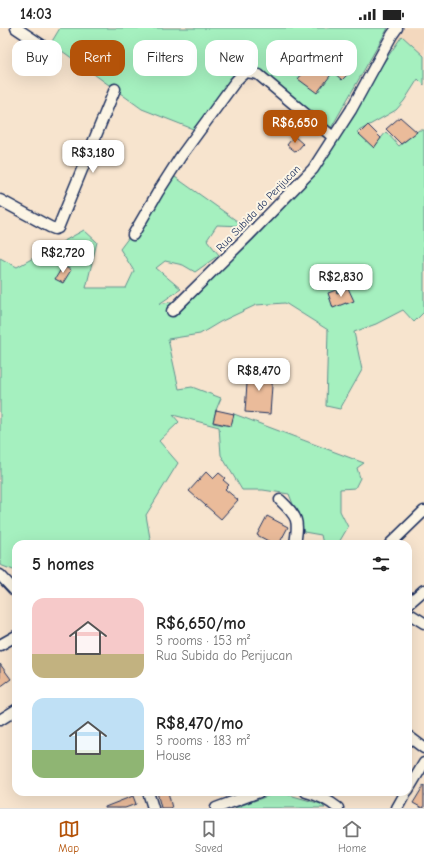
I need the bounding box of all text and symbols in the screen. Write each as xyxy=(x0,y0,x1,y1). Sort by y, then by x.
text: 14:03 xyxy=(20,5,52,23)
chip: Buy xyxy=(12,40,62,76)
chip: Rent xyxy=(70,40,125,76)
chip: Filters xyxy=(133,40,197,76)
chip: New xyxy=(205,40,258,76)
chip: Apartment xyxy=(266,40,357,76)
pin: R$6,650 xyxy=(258,110,332,144)
text: R$6,650 xyxy=(272,115,318,130)
pin: R$3,180 xyxy=(56,140,130,174)
text: R$3,180 xyxy=(71,145,115,160)
street label: Rua Subida do Perijucan xyxy=(214,162,303,254)
pin: R$2,720 xyxy=(26,240,100,274)
text: R$2,720 xyxy=(41,245,85,260)
pin: R$2,830 xyxy=(304,264,378,298)
text: R$2,830 xyxy=(319,269,363,284)
pin: R$8,470 xyxy=(222,358,296,392)
text: R$8,470 xyxy=(237,363,281,378)
icon: filters xyxy=(370,553,392,575)
text: 5 homes xyxy=(32,555,94,574)
icon: home xyxy=(64,614,112,662)
text: R$6,650/mo xyxy=(156,614,246,633)
text: 5 rooms · 153 m² xyxy=(156,633,250,648)
text: Rua Subida do Perijucan xyxy=(156,648,292,663)
icon: home xyxy=(64,714,112,762)
text: R$8,470/mo xyxy=(156,714,243,733)
text: 5 rooms · 183 m² xyxy=(156,733,250,748)
text: House xyxy=(156,748,191,763)
tab: Map xyxy=(58,818,80,855)
tab: Saved xyxy=(195,818,223,855)
tab: Home xyxy=(338,818,366,855)

